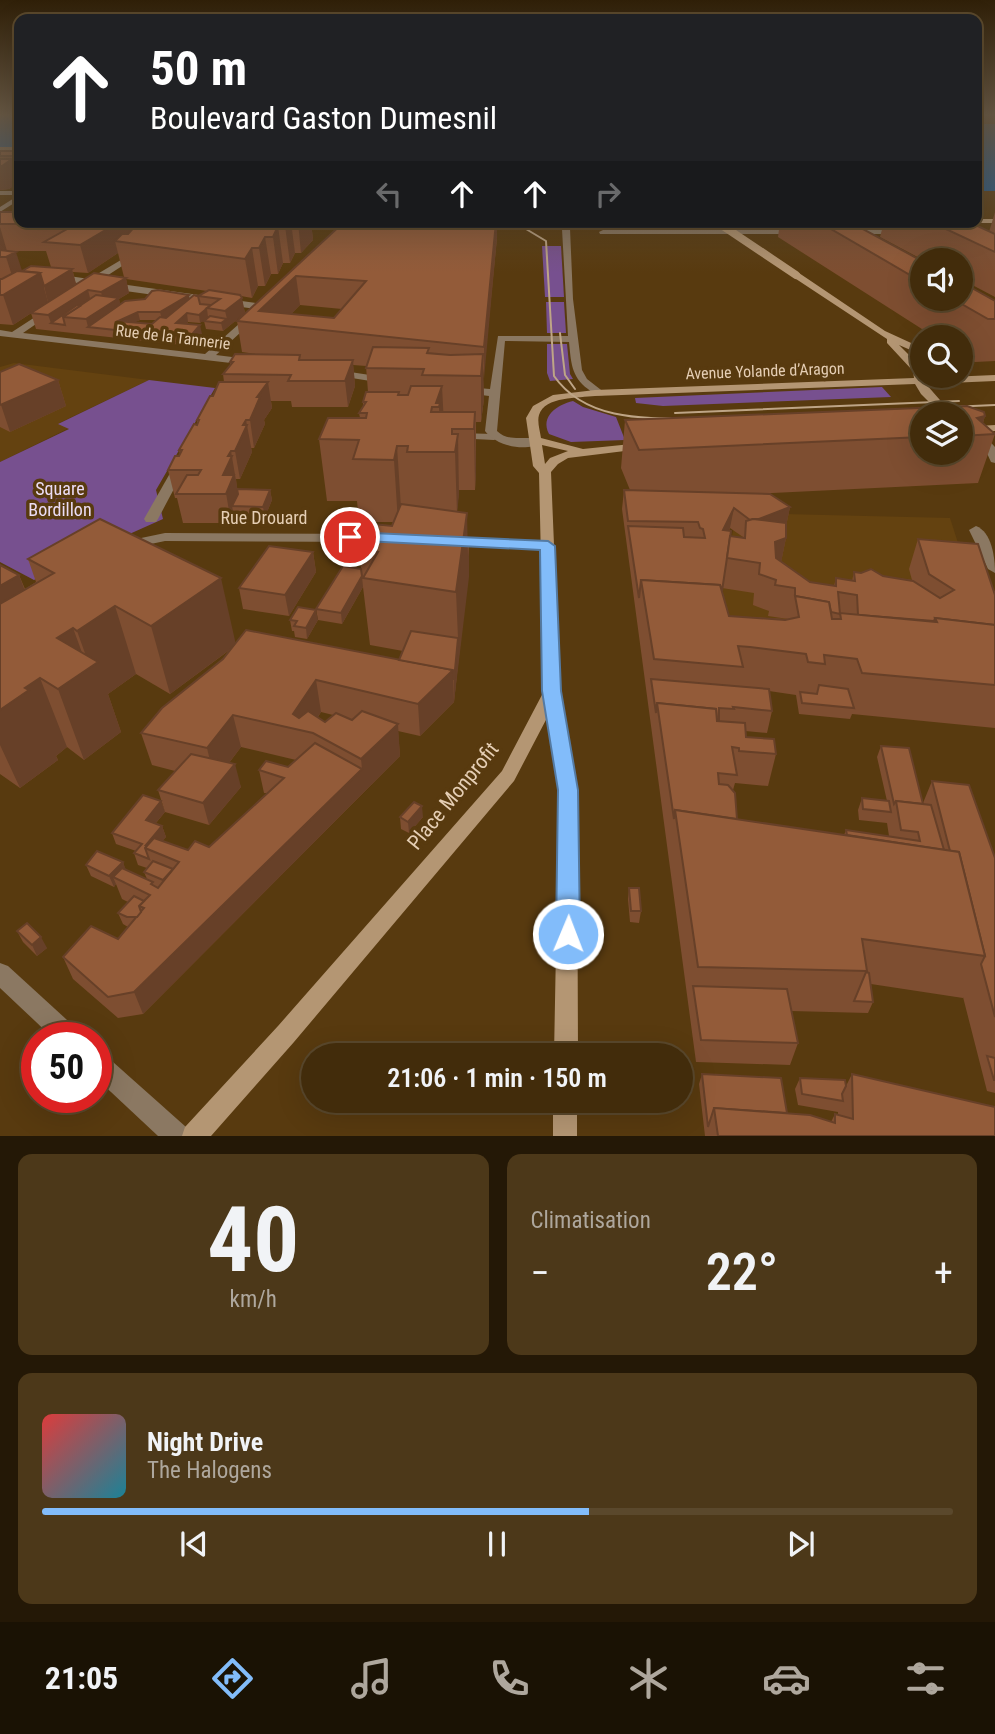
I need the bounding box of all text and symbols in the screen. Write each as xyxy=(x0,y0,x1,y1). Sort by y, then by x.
text: 50 m xyxy=(150,40,247,97)
icon: ahead xyxy=(35,42,126,133)
text: Boulevard Gaston Dumesnil xyxy=(150,99,497,137)
icon: left xyxy=(370,175,408,213)
icon: ahead xyxy=(443,175,481,213)
icon: ahead xyxy=(516,175,554,213)
icon: right xyxy=(589,175,627,213)
map controls xyxy=(910,248,973,465)
button: sound xyxy=(910,248,973,311)
street label: Rue de la Tannerie xyxy=(115,321,231,353)
button: search xyxy=(910,325,973,388)
street label: Avenue Yolande d’Aragon xyxy=(685,359,845,383)
button: layers xyxy=(910,402,973,465)
park label: Square Bordillon xyxy=(28,478,92,520)
street label: Rue Drouard xyxy=(220,507,308,528)
pin xyxy=(320,507,380,567)
icon: arrive xyxy=(331,518,369,556)
street label: Place Monprofit xyxy=(402,738,504,854)
position arrow xyxy=(531,897,605,971)
speed limit sign: 50 xyxy=(21,1022,112,1113)
text: 21:06 · 1 min · 150 m xyxy=(387,1063,607,1093)
text: 40 xyxy=(207,1187,299,1293)
text: Climatisation xyxy=(531,1207,651,1234)
text: 22° xyxy=(706,1242,778,1303)
text: − xyxy=(531,1251,550,1295)
text: + xyxy=(934,1251,953,1295)
text: km/h xyxy=(230,1286,277,1313)
text: Night Drive xyxy=(147,1427,263,1457)
text: The Halogens xyxy=(147,1457,272,1484)
icon: previous xyxy=(175,1525,213,1563)
icon: pause xyxy=(478,1525,516,1563)
icon: next xyxy=(782,1525,820,1563)
icon: directions xyxy=(208,1654,257,1703)
icon: music xyxy=(347,1654,396,1703)
icon: phone xyxy=(485,1654,534,1703)
icon: climate xyxy=(624,1654,673,1703)
icon: car xyxy=(762,1654,811,1703)
icon: filters xyxy=(901,1654,950,1703)
text: 21:05 xyxy=(45,1659,118,1697)

